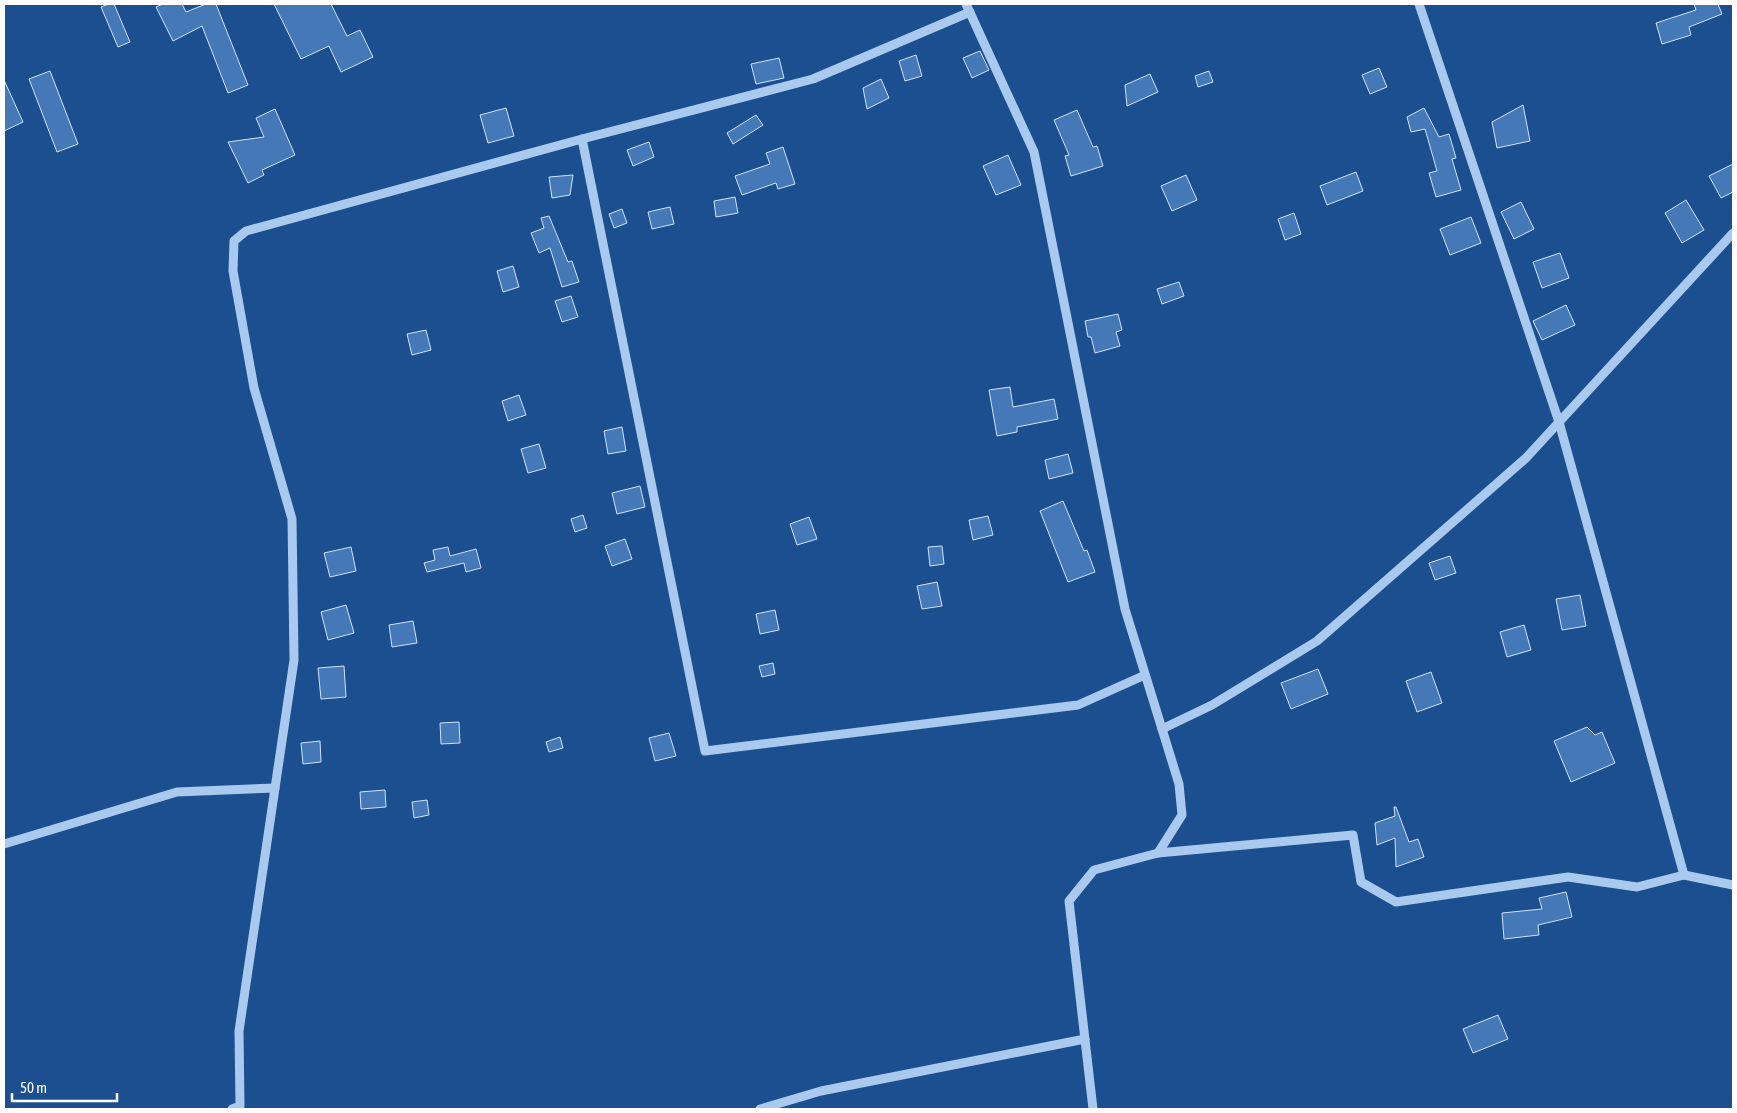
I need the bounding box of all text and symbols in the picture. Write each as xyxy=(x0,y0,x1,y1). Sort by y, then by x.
scale bar xyxy=(12,1070,118,1102)
text: 50 m xyxy=(20,1079,47,1096)

